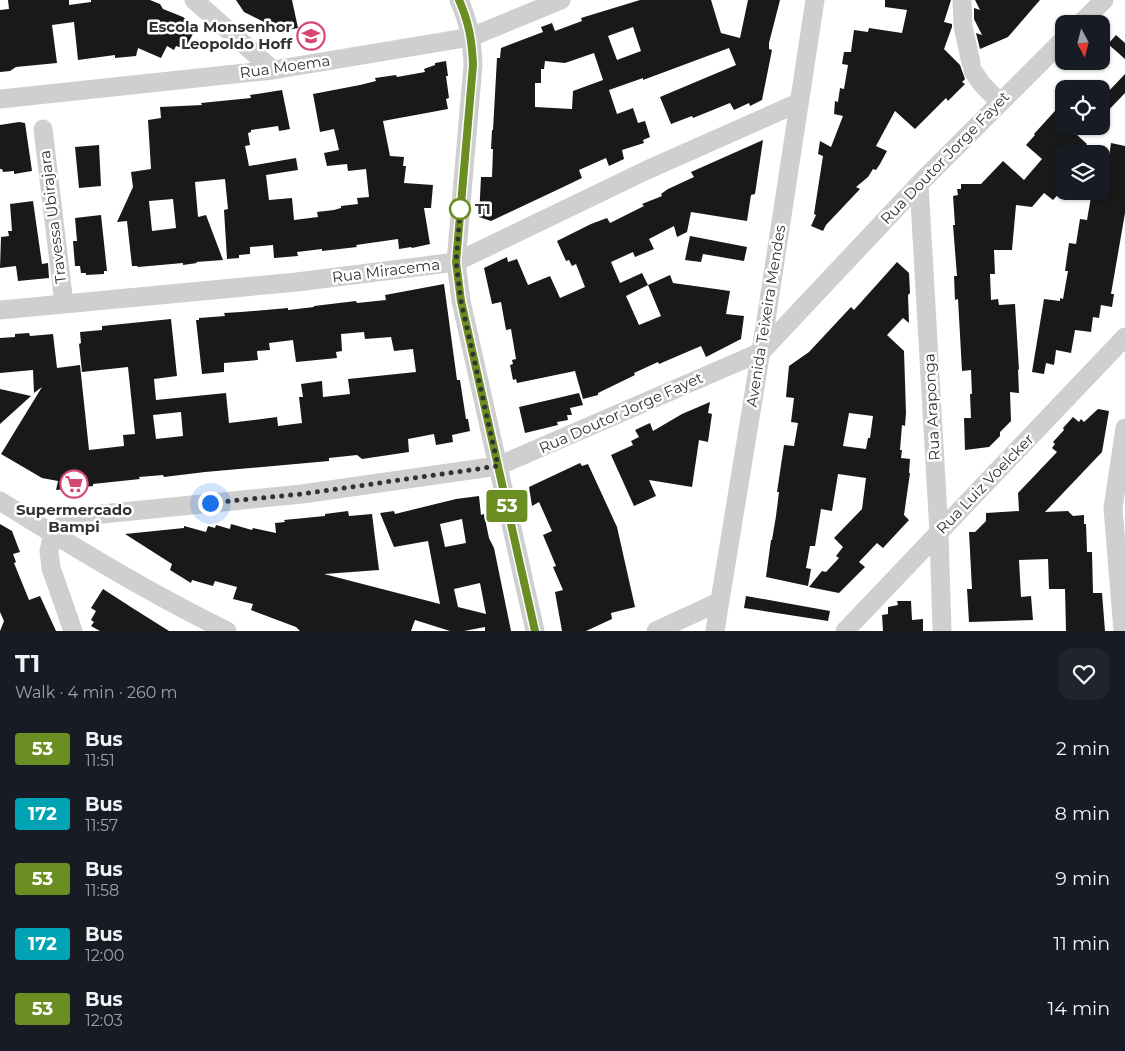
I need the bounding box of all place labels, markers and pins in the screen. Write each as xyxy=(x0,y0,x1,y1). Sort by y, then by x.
place label: Escola Monsenhor Leopoldo Hoff xyxy=(148,17,293,53)
school or university icon: Escola Monsenhor Leopoldo Hoff xyxy=(296,21,326,51)
marker: T1 xyxy=(449,198,471,220)
place label: T1 xyxy=(475,199,491,218)
supermarket icon: Supermercado Bampi xyxy=(59,469,89,499)
place label: Supermercado Bampi xyxy=(16,500,132,536)

